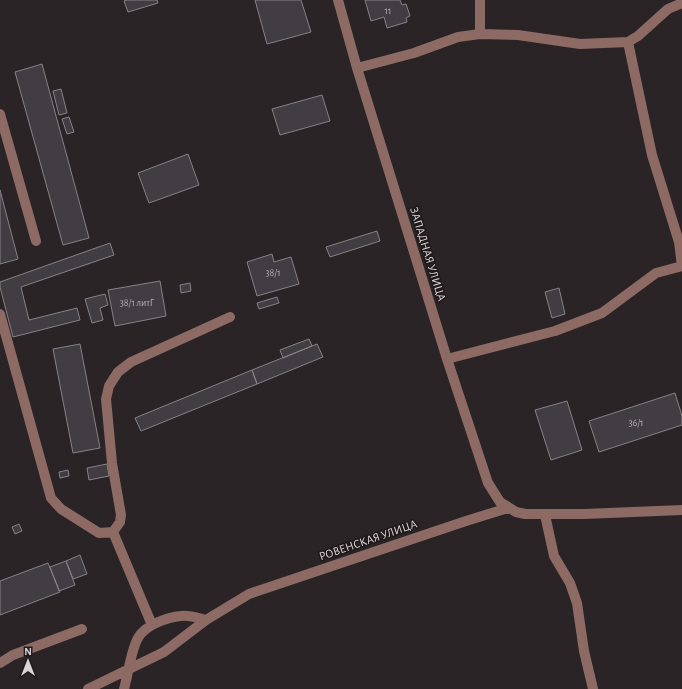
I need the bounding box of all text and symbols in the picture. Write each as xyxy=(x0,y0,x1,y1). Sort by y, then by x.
house number: 11 xyxy=(385,6,391,16)
street label: ЗАПАДНАЯ УЛИЦА xyxy=(408,206,448,302)
house number: 38/1 xyxy=(265,268,281,278)
house number: 38/1 литГ xyxy=(120,298,155,308)
house number: 36/1 xyxy=(628,418,644,428)
street label: РОВЕНСКАЯ УЛИЦА xyxy=(317,518,419,562)
north arrow xyxy=(8,641,48,681)
text: N xyxy=(24,646,32,657)

